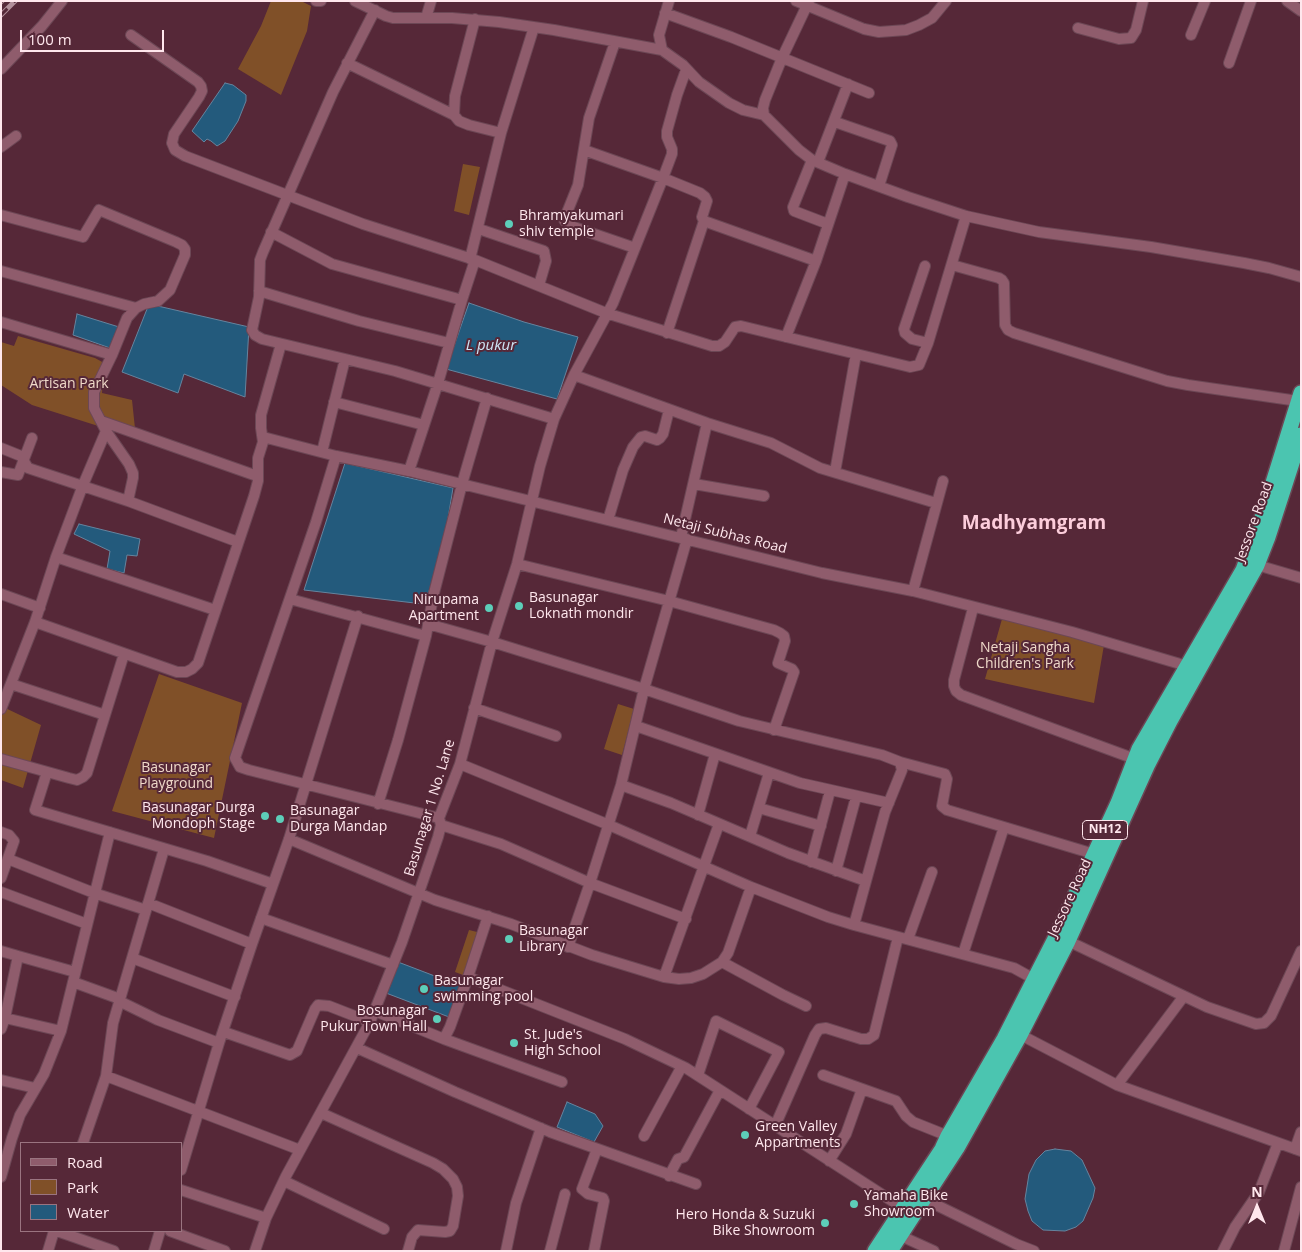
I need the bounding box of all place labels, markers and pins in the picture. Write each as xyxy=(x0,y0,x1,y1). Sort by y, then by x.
place label: Bhramyakumari shiv temple xyxy=(519,208,624,240)
marker: Bhramyakumari shiv temple xyxy=(503,218,515,230)
place label: Basunagar Loknath mondir xyxy=(529,590,633,622)
place label: Nirupama Apartment xyxy=(409,592,479,624)
marker: Basunagar Loknath mondir xyxy=(513,600,525,612)
marker: Nirupama Apartment xyxy=(483,602,495,614)
place label: Basunagar Durga Mondoph Stage xyxy=(142,800,255,832)
place label: Basunagar Durga Mandap xyxy=(290,803,387,836)
marker: Basunagar Durga Mondoph Stage xyxy=(259,810,271,822)
marker: Basunagar Durga Mandap xyxy=(274,813,286,825)
place label: Basunagar Library xyxy=(519,923,589,956)
marker: Basunagar Library xyxy=(503,933,515,945)
place label: Basunagar swimming pool xyxy=(434,973,533,1006)
marker: Basunagar swimming pool xyxy=(418,983,430,995)
place label: Bosunagar Pukur Town Hall xyxy=(320,1003,427,1036)
marker: Bosunagar Pukur Town Hall xyxy=(431,1013,443,1025)
place label: St. Jude's High School xyxy=(524,1027,601,1060)
marker: St. Jude's High School xyxy=(508,1037,520,1049)
place label: Green Valley Appartments xyxy=(755,1119,841,1152)
marker: Green Valley Appartments xyxy=(739,1129,751,1141)
place label: Yamaha Bike Showroom xyxy=(864,1188,948,1220)
marker: Yamaha Bike Showroom xyxy=(848,1198,860,1210)
place label: Hero Honda & Suzuki Bike Showroom xyxy=(676,1207,815,1240)
marker: Hero Honda & Suzuki Bike Showroom xyxy=(819,1217,831,1229)

